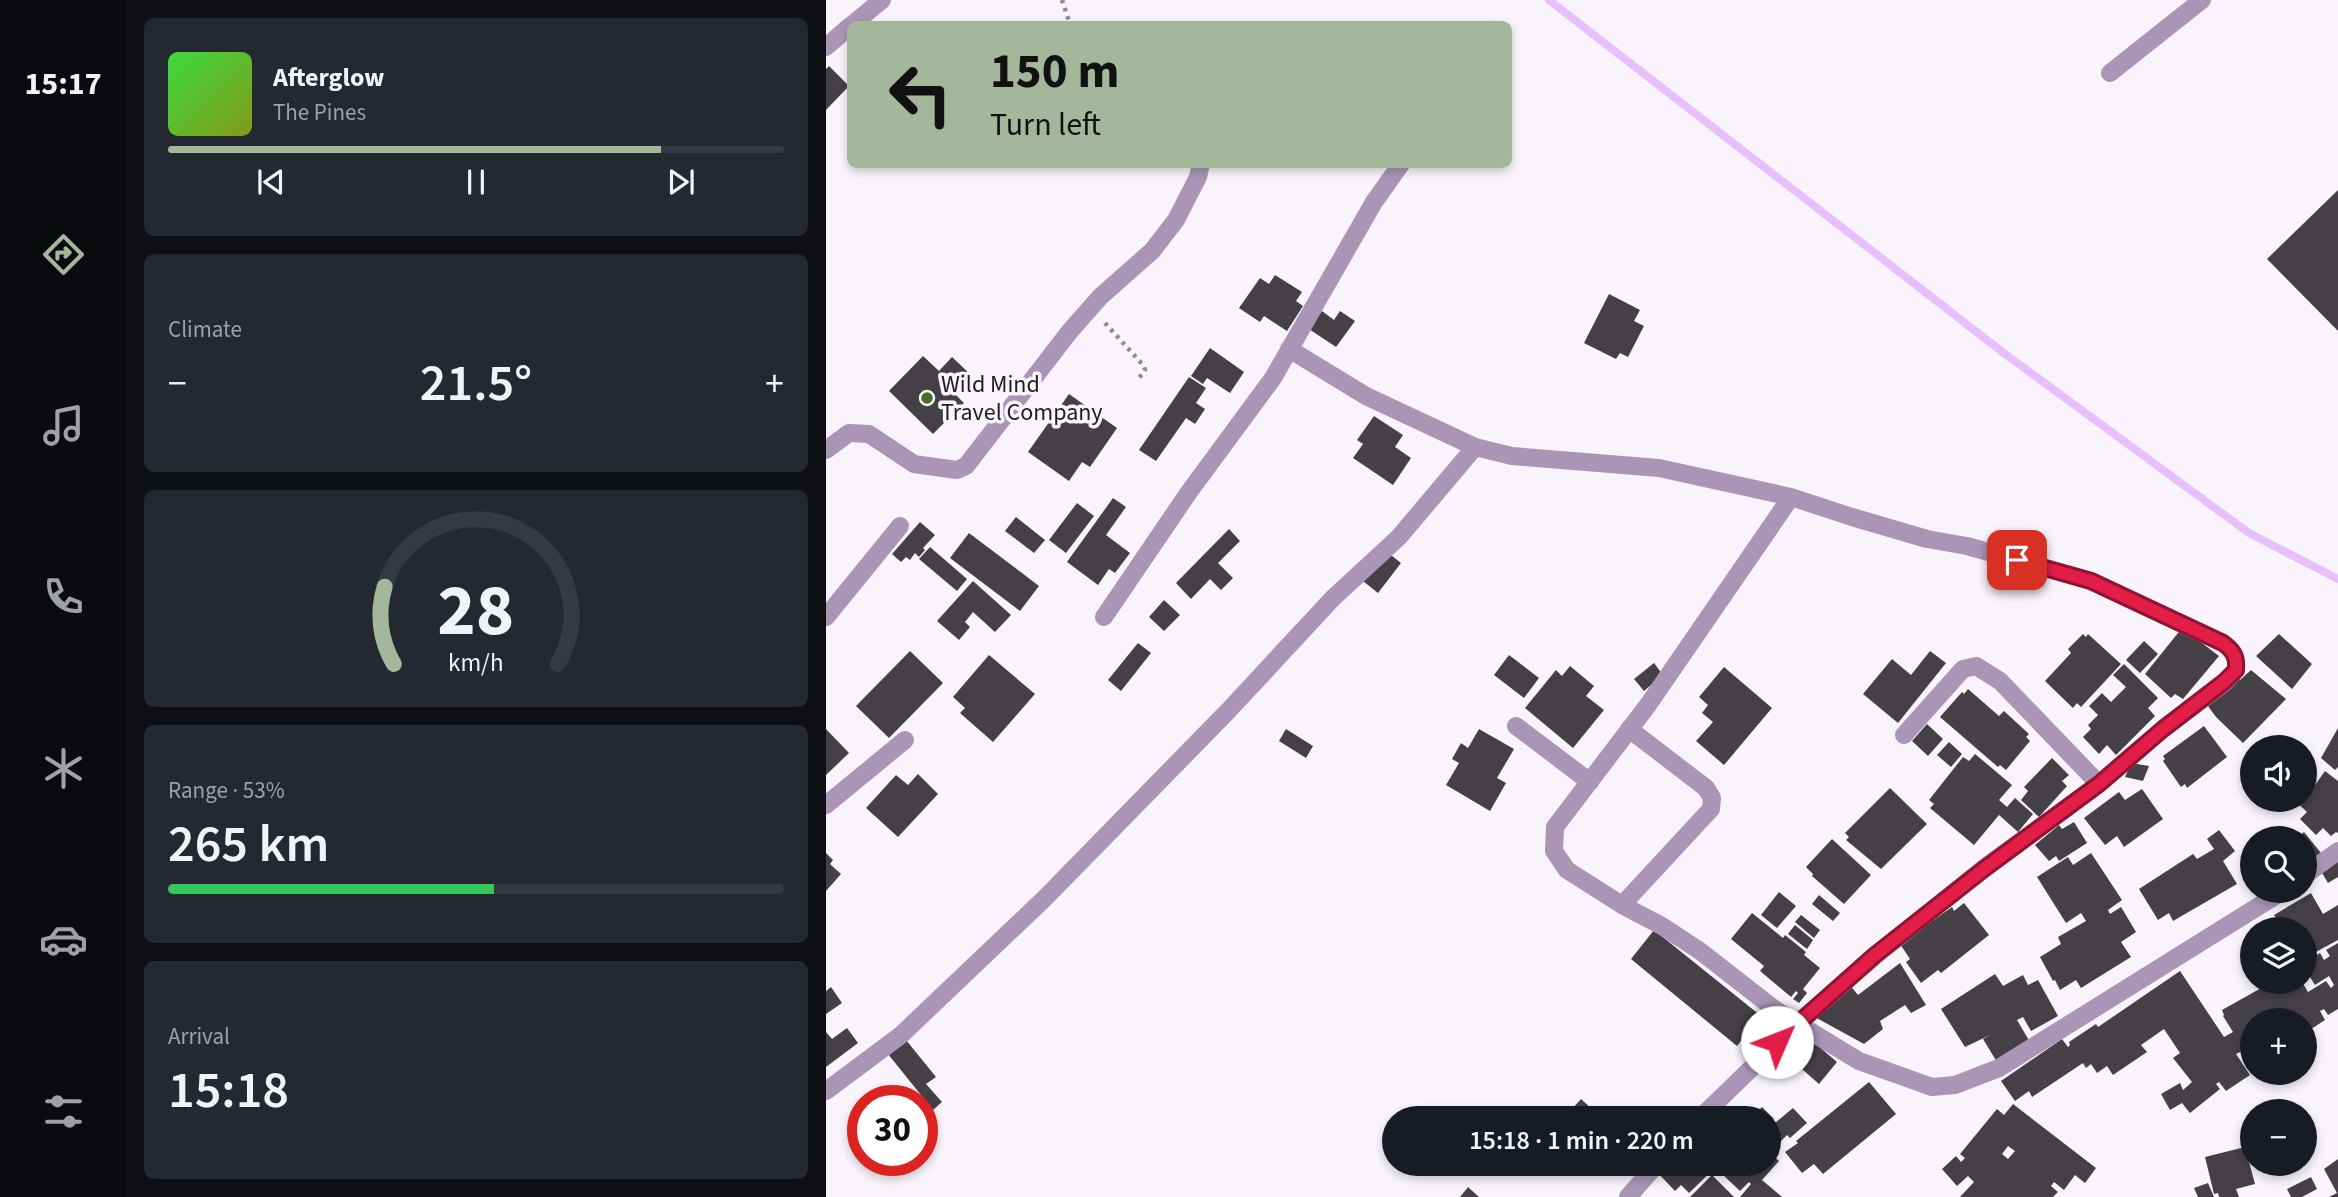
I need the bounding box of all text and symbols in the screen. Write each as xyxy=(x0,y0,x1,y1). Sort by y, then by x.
text: 150 m xyxy=(990,37,1119,107)
icon: left xyxy=(875,49,966,140)
text: Afterglow xyxy=(273,59,384,96)
text: 15:17 xyxy=(24,61,102,107)
text: The Pines xyxy=(273,96,366,129)
text: Turn left xyxy=(990,102,1101,148)
icon: previous xyxy=(252,163,290,201)
icon: pause xyxy=(457,163,495,201)
icon: next xyxy=(662,163,700,201)
icon: directions xyxy=(39,230,88,279)
text: Climate xyxy=(168,313,242,346)
text: 21.5° xyxy=(420,347,532,421)
text: − xyxy=(168,357,187,411)
text: + xyxy=(765,357,784,411)
place label: Wild Mind Travel Company xyxy=(941,367,1103,430)
marker: Wild Mind Travel Company xyxy=(919,390,935,406)
icon: music xyxy=(39,401,88,450)
pin xyxy=(1987,530,2047,590)
icon: arrive xyxy=(1998,541,2036,579)
text: 28 xyxy=(438,560,514,664)
icon: phone xyxy=(39,572,88,621)
text: km/h xyxy=(448,645,504,681)
map controls xyxy=(2240,735,2317,1176)
button: sound xyxy=(2240,735,2317,812)
icon: climate xyxy=(39,744,88,793)
text: Range · 53% xyxy=(168,774,285,807)
text: 265 km xyxy=(168,808,329,882)
button: search xyxy=(2240,826,2317,903)
icon: car xyxy=(39,915,88,964)
button: layers xyxy=(2240,917,2317,994)
position arrow xyxy=(1740,1005,1814,1079)
button: + xyxy=(2240,1008,2317,1085)
text: Arrival xyxy=(168,1020,230,1053)
text: 15:18 xyxy=(168,1054,289,1128)
speed limit sign: 30 xyxy=(847,1085,938,1176)
icon: filters xyxy=(39,1087,88,1136)
button: − xyxy=(2240,1099,2317,1176)
text: 15:18 · 1 min · 220 m xyxy=(1469,1122,1694,1159)

